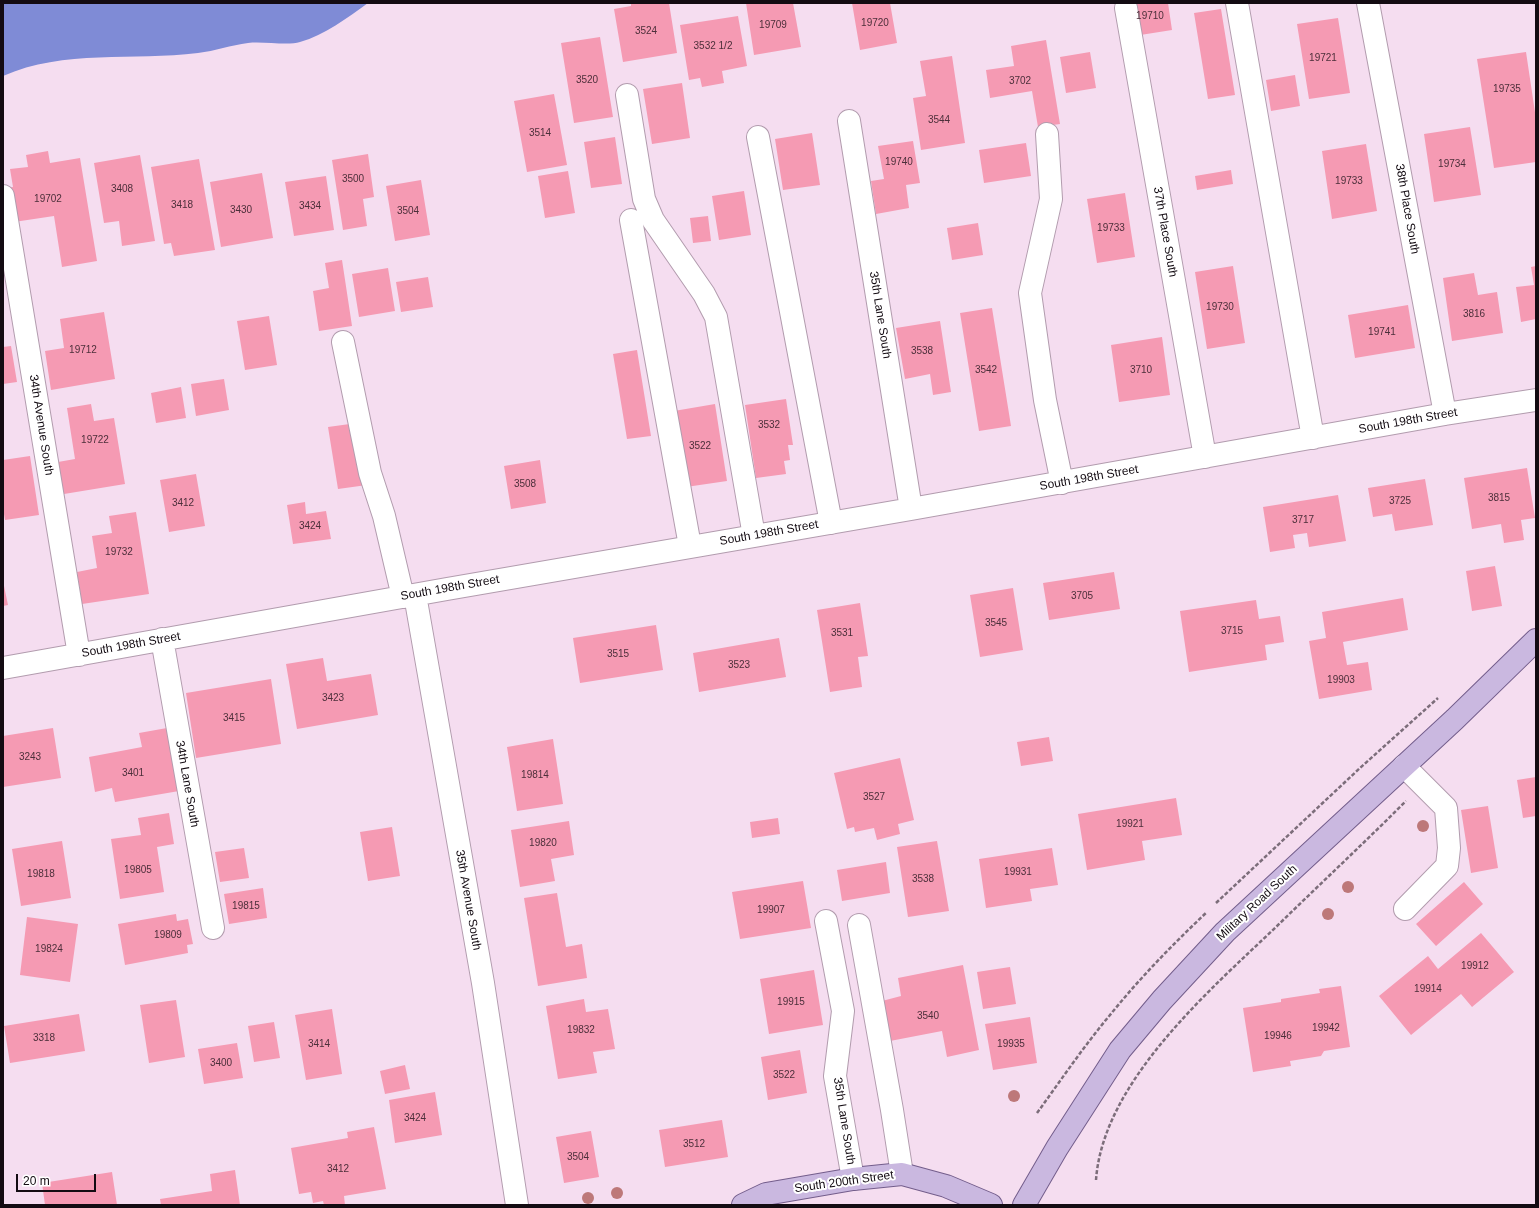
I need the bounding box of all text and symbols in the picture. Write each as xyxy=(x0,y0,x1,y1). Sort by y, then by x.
house number: 19710 xyxy=(1136,10,1164,22)
house number: 19720 xyxy=(861,17,889,29)
house number: 19709 xyxy=(759,19,787,31)
house number: 3524 xyxy=(635,25,657,37)
house number: 3532 1/2 xyxy=(694,40,732,52)
house number: 19721 xyxy=(1309,52,1337,64)
house number: 3520 xyxy=(576,74,598,86)
house number: 3702 xyxy=(1009,75,1031,87)
house number: 19735 xyxy=(1493,83,1521,95)
house number: 3544 xyxy=(928,114,950,126)
house number: 3514 xyxy=(529,127,551,139)
house number: 19740 xyxy=(885,156,913,168)
house number: 19734 xyxy=(1438,158,1466,170)
street label: 38th Place South xyxy=(1392,163,1422,255)
house number: 3500 xyxy=(342,173,364,185)
house number: 19733 xyxy=(1335,175,1363,187)
house number: 3408 xyxy=(111,183,133,195)
street label: 37th Place South xyxy=(1150,186,1180,278)
house number: 19702 xyxy=(34,193,62,205)
house number: 3418 xyxy=(171,199,193,211)
house number: 3434 xyxy=(299,200,321,212)
house number: 3430 xyxy=(230,204,252,216)
house number: 3504 xyxy=(397,205,419,217)
house number: 19733 xyxy=(1097,222,1125,234)
street label: 35th Lane South xyxy=(866,270,894,360)
house number: 19730 xyxy=(1206,301,1234,313)
house number: 3816 xyxy=(1463,308,1485,320)
house number: 19741 xyxy=(1368,326,1396,338)
house number: 19712 xyxy=(69,344,97,356)
house number: 3538 xyxy=(911,345,933,357)
house number: 3542 xyxy=(975,364,997,376)
house number: 3710 xyxy=(1130,364,1152,376)
street label: 34th Avenue South xyxy=(26,374,56,476)
street label: South 198th Street xyxy=(1357,405,1459,437)
house number: 3532 xyxy=(758,419,780,431)
house number: 19722 xyxy=(81,434,109,446)
house number: 3522 xyxy=(689,440,711,452)
street label: South 198th Street xyxy=(1038,462,1140,494)
house number: 3508 xyxy=(514,478,536,490)
house number: 3815 xyxy=(1488,492,1510,504)
house number: 3725 xyxy=(1389,495,1411,507)
house number: 3412 xyxy=(172,497,194,509)
house number: 3717 xyxy=(1292,514,1314,526)
street label: South 198th Street xyxy=(718,517,820,549)
house number: 3424 xyxy=(299,520,321,532)
house number: 19732 xyxy=(105,546,133,558)
street label: South 198th Street xyxy=(399,572,501,604)
house number: 3705 xyxy=(1071,590,1093,602)
house number: 3545 xyxy=(985,617,1007,629)
house number: 3715 xyxy=(1221,625,1243,637)
house number: 3531 xyxy=(831,627,853,639)
street label: South 198th Street xyxy=(80,629,182,661)
house number: 3515 xyxy=(607,648,629,660)
house number: 3523 xyxy=(728,659,750,671)
house number: 19903 xyxy=(1327,674,1355,686)
house number: 3423 xyxy=(322,692,344,704)
house number: 3415 xyxy=(223,712,245,724)
street label: 34th Lane South xyxy=(172,739,202,829)
house number: 3243 xyxy=(19,751,41,763)
house number: 3401 xyxy=(122,767,144,779)
house number: 19814 xyxy=(521,769,549,781)
house number: 3527 xyxy=(863,791,885,803)
house number: 19921 xyxy=(1116,818,1144,830)
house number: 19820 xyxy=(529,837,557,849)
street label: 35th Avenue South xyxy=(452,849,484,951)
street label: Military Road South xyxy=(1214,862,1300,944)
house number: 19805 xyxy=(124,864,152,876)
house number: 19931 xyxy=(1004,866,1032,878)
house number: 19818 xyxy=(27,868,55,880)
house number: 3538 xyxy=(912,873,934,885)
house number: 19815 xyxy=(232,900,260,912)
house number: 19907 xyxy=(757,904,785,916)
house number: 19809 xyxy=(154,929,182,941)
house number: 19824 xyxy=(35,943,63,955)
house number: 19912 xyxy=(1461,960,1489,972)
house number: 19914 xyxy=(1414,983,1442,995)
house number: 19915 xyxy=(777,996,805,1008)
house number: 3540 xyxy=(917,1010,939,1022)
house number: 19942 xyxy=(1312,1022,1340,1034)
house number: 19832 xyxy=(567,1024,595,1036)
house number: 19946 xyxy=(1264,1030,1292,1042)
house number: 3318 xyxy=(33,1032,55,1044)
house number: 3414 xyxy=(308,1038,330,1050)
house number: 19935 xyxy=(997,1038,1025,1050)
house number: 3400 xyxy=(210,1057,232,1069)
house number: 3522 xyxy=(773,1069,795,1081)
street label: 35th Lane South xyxy=(830,1076,858,1166)
house number: 3424 xyxy=(404,1112,426,1124)
house number: 3512 xyxy=(683,1138,705,1150)
house number: 3504 xyxy=(567,1151,589,1163)
house number: 3412 xyxy=(327,1163,349,1175)
scale bar xyxy=(18,1166,98,1192)
street label: South 200th Street xyxy=(793,1168,895,1196)
text: 20 m xyxy=(23,1174,50,1188)

